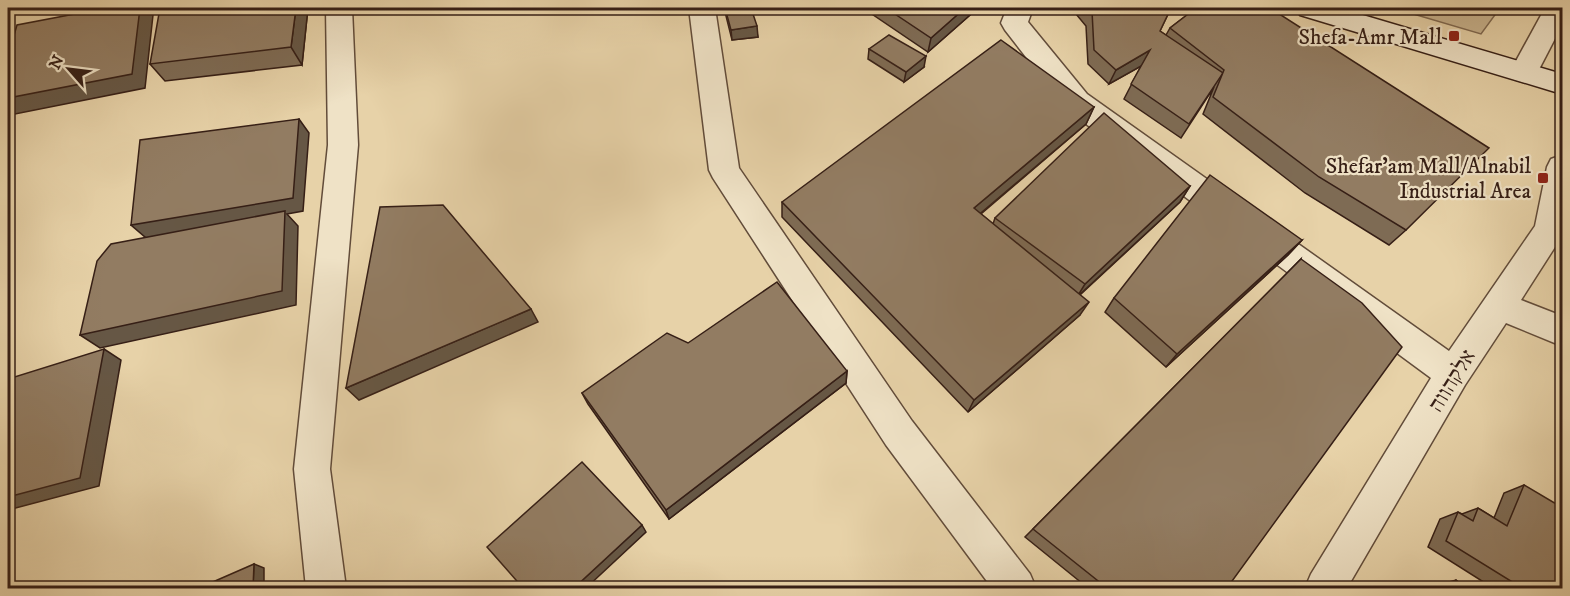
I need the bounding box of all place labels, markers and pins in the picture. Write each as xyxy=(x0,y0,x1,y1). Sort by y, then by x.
place label: Shefa-Amr Mall xyxy=(1299,24,1442,51)
marker: Shefa-Amr Mall xyxy=(1447,29,1461,43)
place label: Shefar'am Mall/Alnabil Industrial Area xyxy=(1326,153,1532,205)
marker: Shefar'am Mall/Alnabil Industrial Area xyxy=(1536,171,1550,185)

